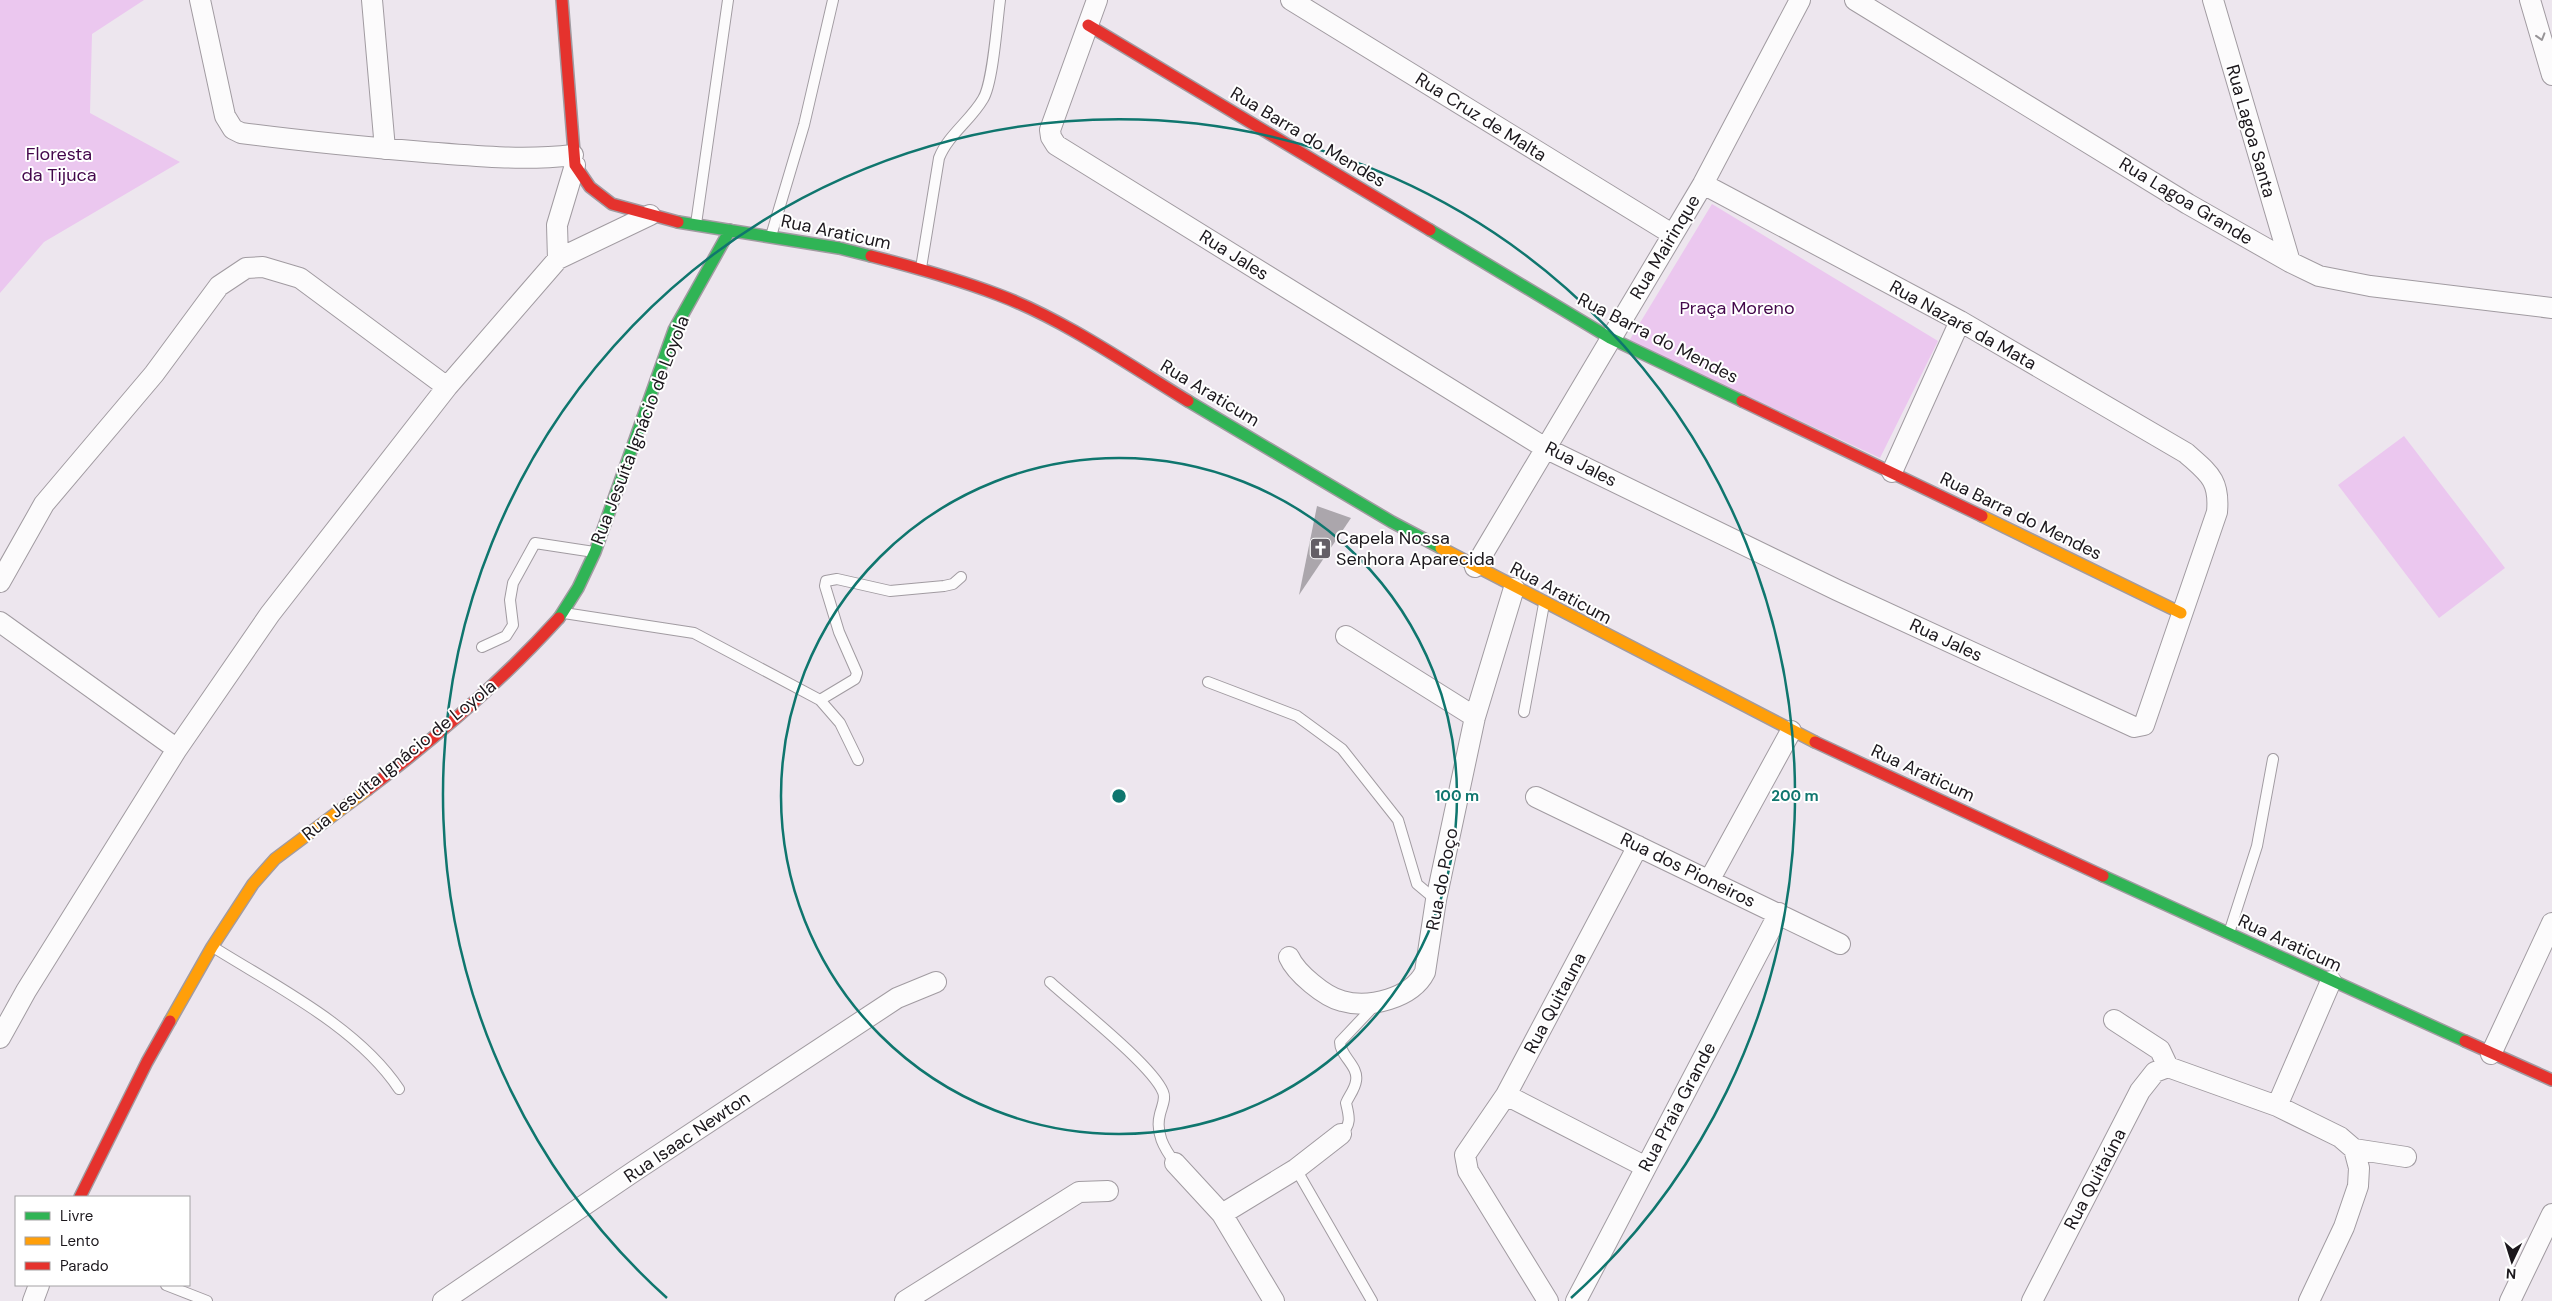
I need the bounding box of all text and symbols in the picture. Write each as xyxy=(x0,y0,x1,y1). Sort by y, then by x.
one-way arrow xyxy=(2535,33,2545,41)
street label: Rua Lagoa Santa xyxy=(2221,62,2281,200)
street label: Rua Cruz de Malta xyxy=(1411,67,1551,167)
street label: Rua Barra do Mendes xyxy=(1226,81,1390,193)
park label: Floresta da Tijuca xyxy=(21,142,97,187)
street label: Rua Lagoa Grande xyxy=(2115,152,2257,250)
street label: Rua Mairinque xyxy=(1624,190,1706,304)
street label: Rua Araticum xyxy=(779,209,893,255)
street label: Rua Jales xyxy=(1195,224,1273,286)
street label: Rua Nazaré da Mata xyxy=(1885,275,2041,375)
street label: Rua Barra do Mendes xyxy=(1574,287,1742,389)
park label: Praça Moreno xyxy=(1679,296,1795,320)
street label: Rua Jesuíta Ignácio de Loyola xyxy=(585,312,695,548)
street label: Rua Araticum xyxy=(1156,354,1264,432)
street label: Rua Jales xyxy=(1541,436,1621,492)
street label: Rua Barra do Mendes xyxy=(1936,466,2106,566)
place label: Capela Nossa Senhora Aparecida xyxy=(1336,526,1495,571)
church icon: Capela Nossa Senhora Aparecida xyxy=(1308,536,1332,560)
street label: Rua Araticum xyxy=(1506,556,1616,630)
street label: Rua Jales xyxy=(1906,613,1986,667)
street label: Rua Jesuíta Ignácio de Loyola xyxy=(297,674,501,846)
street label: Rua Araticum xyxy=(1867,739,1979,807)
text: 100 m xyxy=(1435,786,1479,806)
text: 200 m xyxy=(1771,786,1819,806)
centre of rings xyxy=(1110,787,1128,805)
street label: Rua do Poço xyxy=(1420,826,1464,932)
street label: Rua dos Pioneiros xyxy=(1616,827,1760,913)
street label: Rua Araticum xyxy=(2234,909,2346,977)
street label: Rua Quitauna xyxy=(1518,948,1592,1058)
street label: Rua Praia Grande xyxy=(1633,1038,1721,1176)
street label: Rua Isaac Newton xyxy=(619,1086,755,1188)
street label: Rua Quitaúna xyxy=(2058,1124,2132,1234)
legend xyxy=(15,1196,190,1286)
text: Livre xyxy=(60,1206,93,1226)
text: Lento xyxy=(60,1231,99,1251)
north arrow xyxy=(2487,1236,2537,1286)
text: Parado xyxy=(60,1256,109,1276)
text: N xyxy=(2505,1265,2517,1283)

